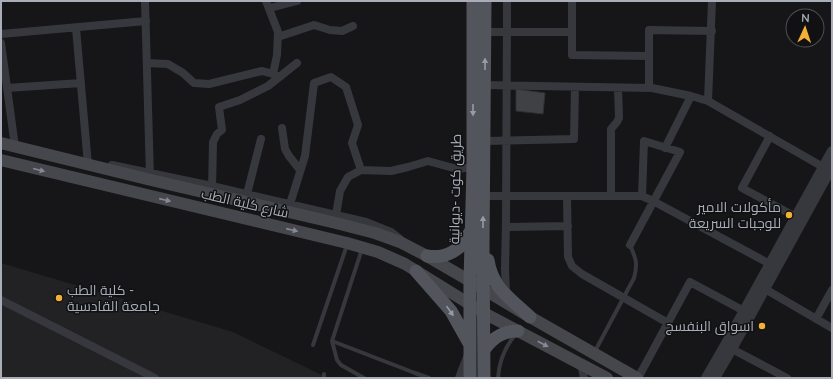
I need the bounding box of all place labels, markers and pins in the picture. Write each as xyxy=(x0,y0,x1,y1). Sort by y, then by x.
place label: مأكولات الامير للوجبات السريعة xyxy=(689,198,781,231)
marker: مأكولات الامير للوجبات السريعة xyxy=(784,210,794,220)
place label: كلية الطب - جامعة القادسية xyxy=(67,281,160,314)
marker: كلية الطب - جامعة القادسية xyxy=(54,293,64,303)
place label: اسواق البنفسج xyxy=(666,317,754,335)
marker: اسواق البنفسج xyxy=(757,321,767,331)

